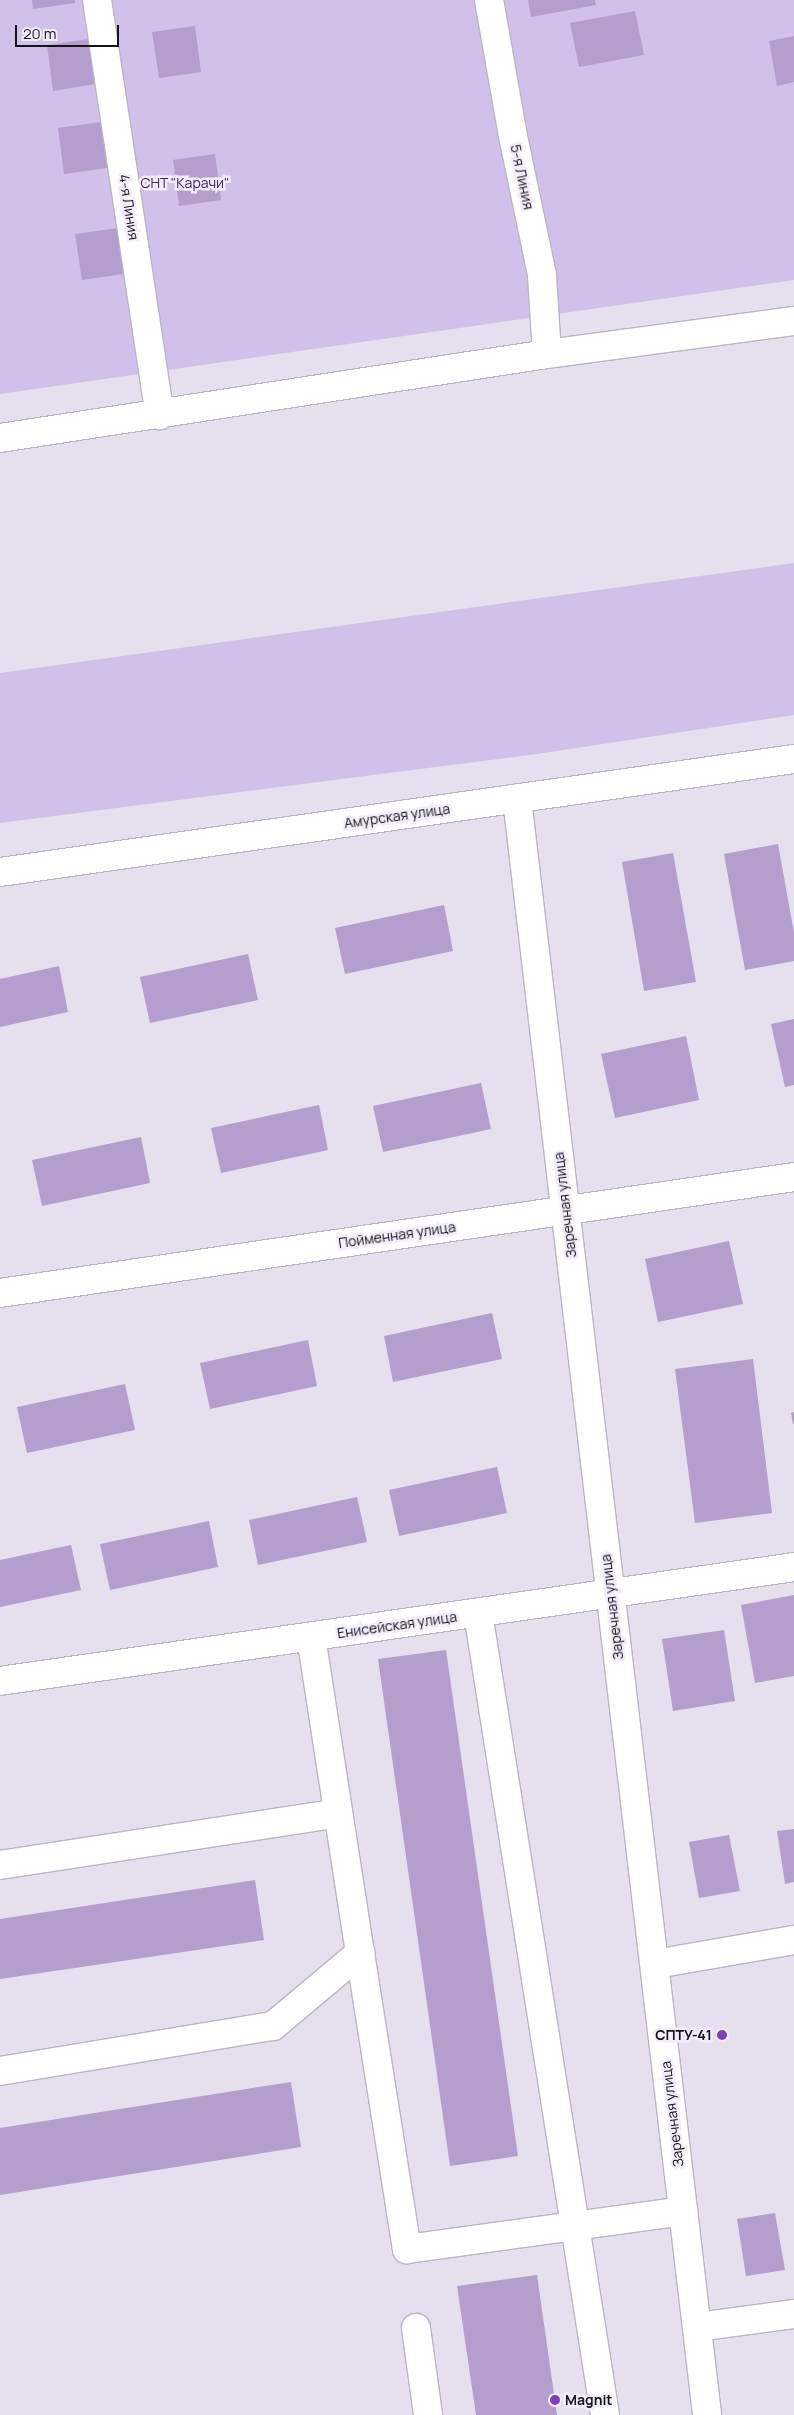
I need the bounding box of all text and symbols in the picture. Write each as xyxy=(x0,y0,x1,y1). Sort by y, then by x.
scale bar xyxy=(18,15,121,47)
text: 20 m xyxy=(23,23,56,44)
street label: 5-я Линия xyxy=(507,143,537,211)
street label: 4-я Линия xyxy=(116,173,142,241)
park label: СНТ "Карачи" xyxy=(140,175,230,191)
street label: Амурская улица xyxy=(343,800,451,832)
street label: Заречная улица xyxy=(550,1151,580,1259)
street label: Пойменная улица xyxy=(337,1218,457,1252)
street label: Заречная улица xyxy=(597,1553,627,1661)
street label: Енисейская улица xyxy=(336,1608,458,1642)
place label: СПТУ-41 xyxy=(655,2027,712,2043)
marker: СПТУ-41 xyxy=(716,2029,728,2041)
street label: Заречная улица xyxy=(657,2060,687,2168)
place label: Magnit xyxy=(565,2392,612,2408)
marker: Magnit xyxy=(549,2394,561,2406)

